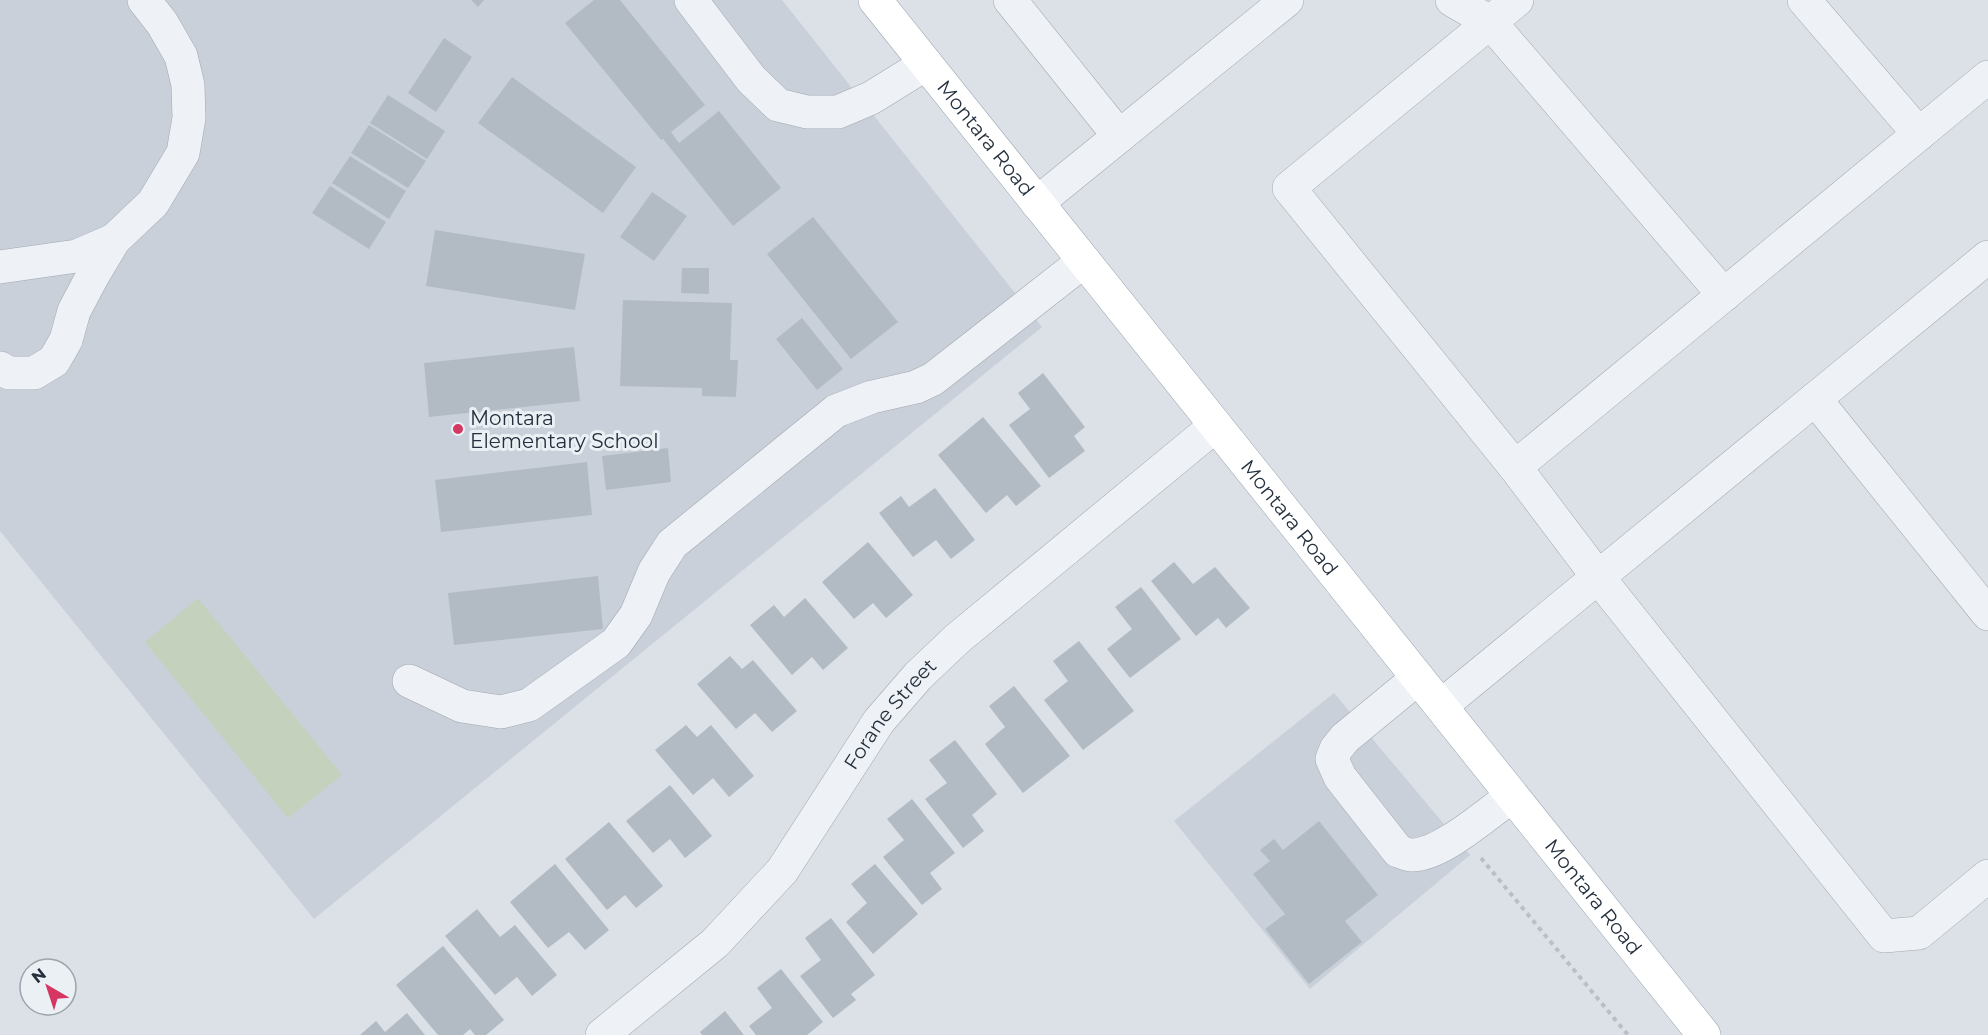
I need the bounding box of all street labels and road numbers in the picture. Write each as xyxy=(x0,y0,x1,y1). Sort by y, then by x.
street label: Montara Road xyxy=(932,75,1039,201)
street label: Montara Road xyxy=(1236,455,1343,580)
street label: Forane Street xyxy=(839,653,941,774)
street label: Montara Road xyxy=(1540,834,1647,959)

